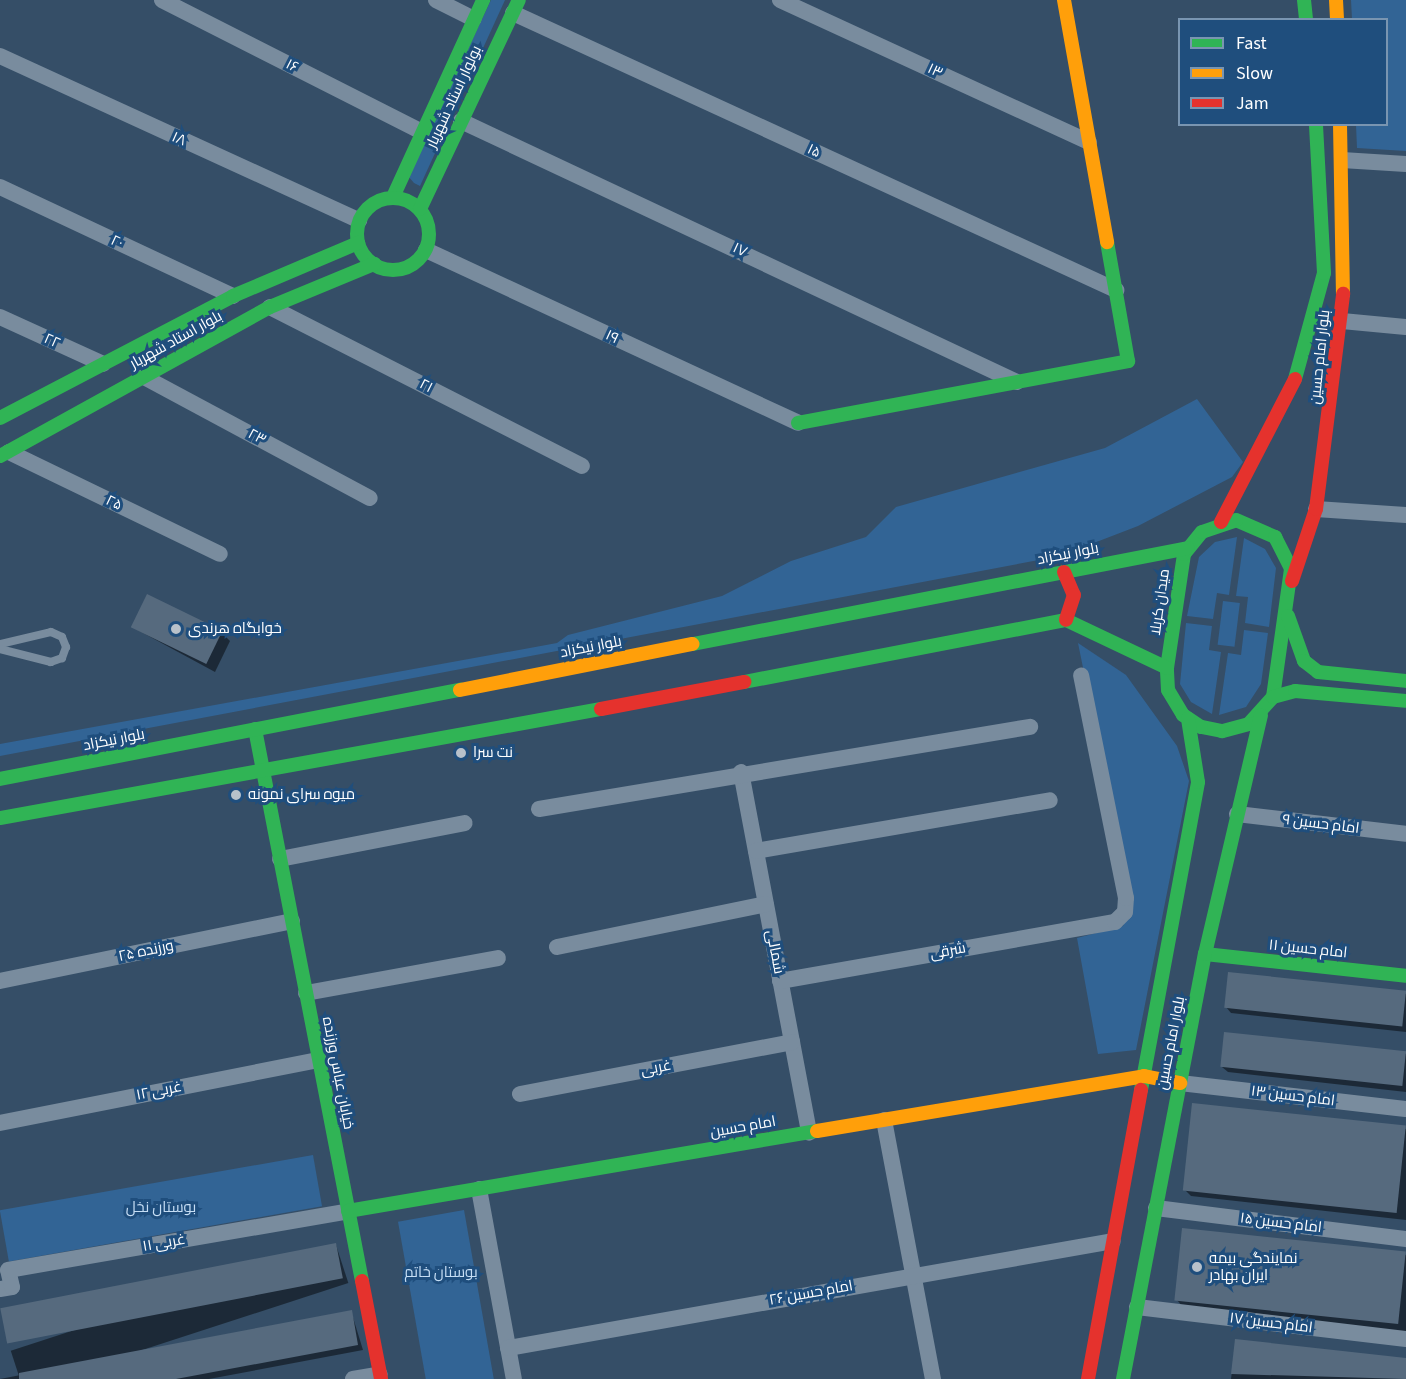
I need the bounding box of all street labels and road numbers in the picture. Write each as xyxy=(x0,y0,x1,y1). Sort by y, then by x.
street label: بولوار استاد شهریار xyxy=(422,43,486,151)
street label: ۱۶ xyxy=(283,55,301,77)
street label: ۱۳ xyxy=(925,60,945,82)
street label: ۱۸ xyxy=(169,128,189,150)
street label: ۱۵ xyxy=(804,140,824,162)
street label: ۲۰ xyxy=(108,231,126,253)
street label: ۱۷ xyxy=(730,239,750,261)
street label: بلوار استاد شهریار xyxy=(127,307,225,373)
street label: بلوار امام حسین xyxy=(1306,309,1334,405)
street label: ۱۹ xyxy=(603,326,621,348)
street label: ۲۲ xyxy=(41,330,63,352)
street label: ۲۱ xyxy=(416,375,436,397)
street label: ۲۳ xyxy=(245,425,269,449)
street label: ۲۵ xyxy=(103,491,125,515)
street label: بلوار نیکزاد xyxy=(1036,539,1100,569)
street label: میدان کربلا xyxy=(1146,568,1174,636)
street label: بلوار نیکزاد xyxy=(559,632,623,662)
street label: بلوار نیکزاد xyxy=(82,725,146,755)
street label: امام حسین ۹ xyxy=(1281,810,1361,838)
street label: شمالی xyxy=(762,929,788,975)
street label: ورزنده ۲۵ xyxy=(117,936,175,966)
street label: امام حسین ۱۱ xyxy=(1268,936,1348,962)
street label: شرقی xyxy=(929,939,967,963)
street label: بلوار امام حسین xyxy=(1153,995,1189,1091)
street label: خیابان عباس ورزنده xyxy=(318,1015,358,1131)
street label: غربی xyxy=(639,1056,673,1080)
street label: غربی ۱۲ xyxy=(135,1078,183,1104)
street label: امام حسین ۱۳ xyxy=(1250,1082,1336,1110)
street label: امام حسین xyxy=(709,1112,777,1142)
street label: امام حسین ۱۵ xyxy=(1239,1209,1323,1237)
street label: غربی ۱۱ xyxy=(141,1230,187,1256)
street label: امام حسین ۲۶ xyxy=(768,1277,854,1309)
street label: امام حسین ۱۷ xyxy=(1228,1309,1314,1337)

